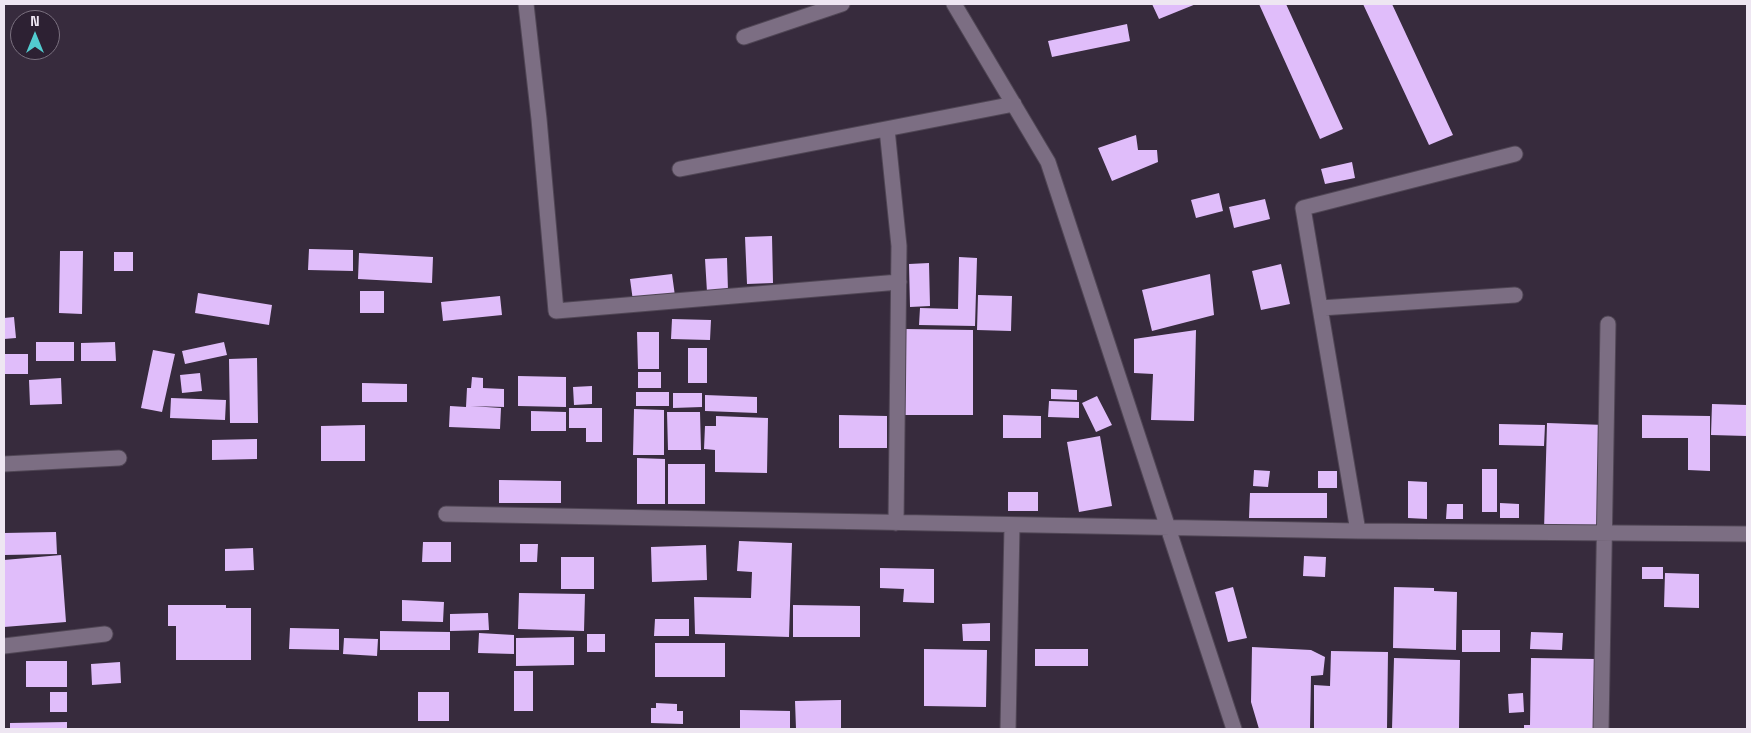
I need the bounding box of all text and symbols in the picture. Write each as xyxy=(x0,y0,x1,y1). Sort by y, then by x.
north arrow xyxy=(10,10,60,60)
text: N xyxy=(30,12,40,30)

